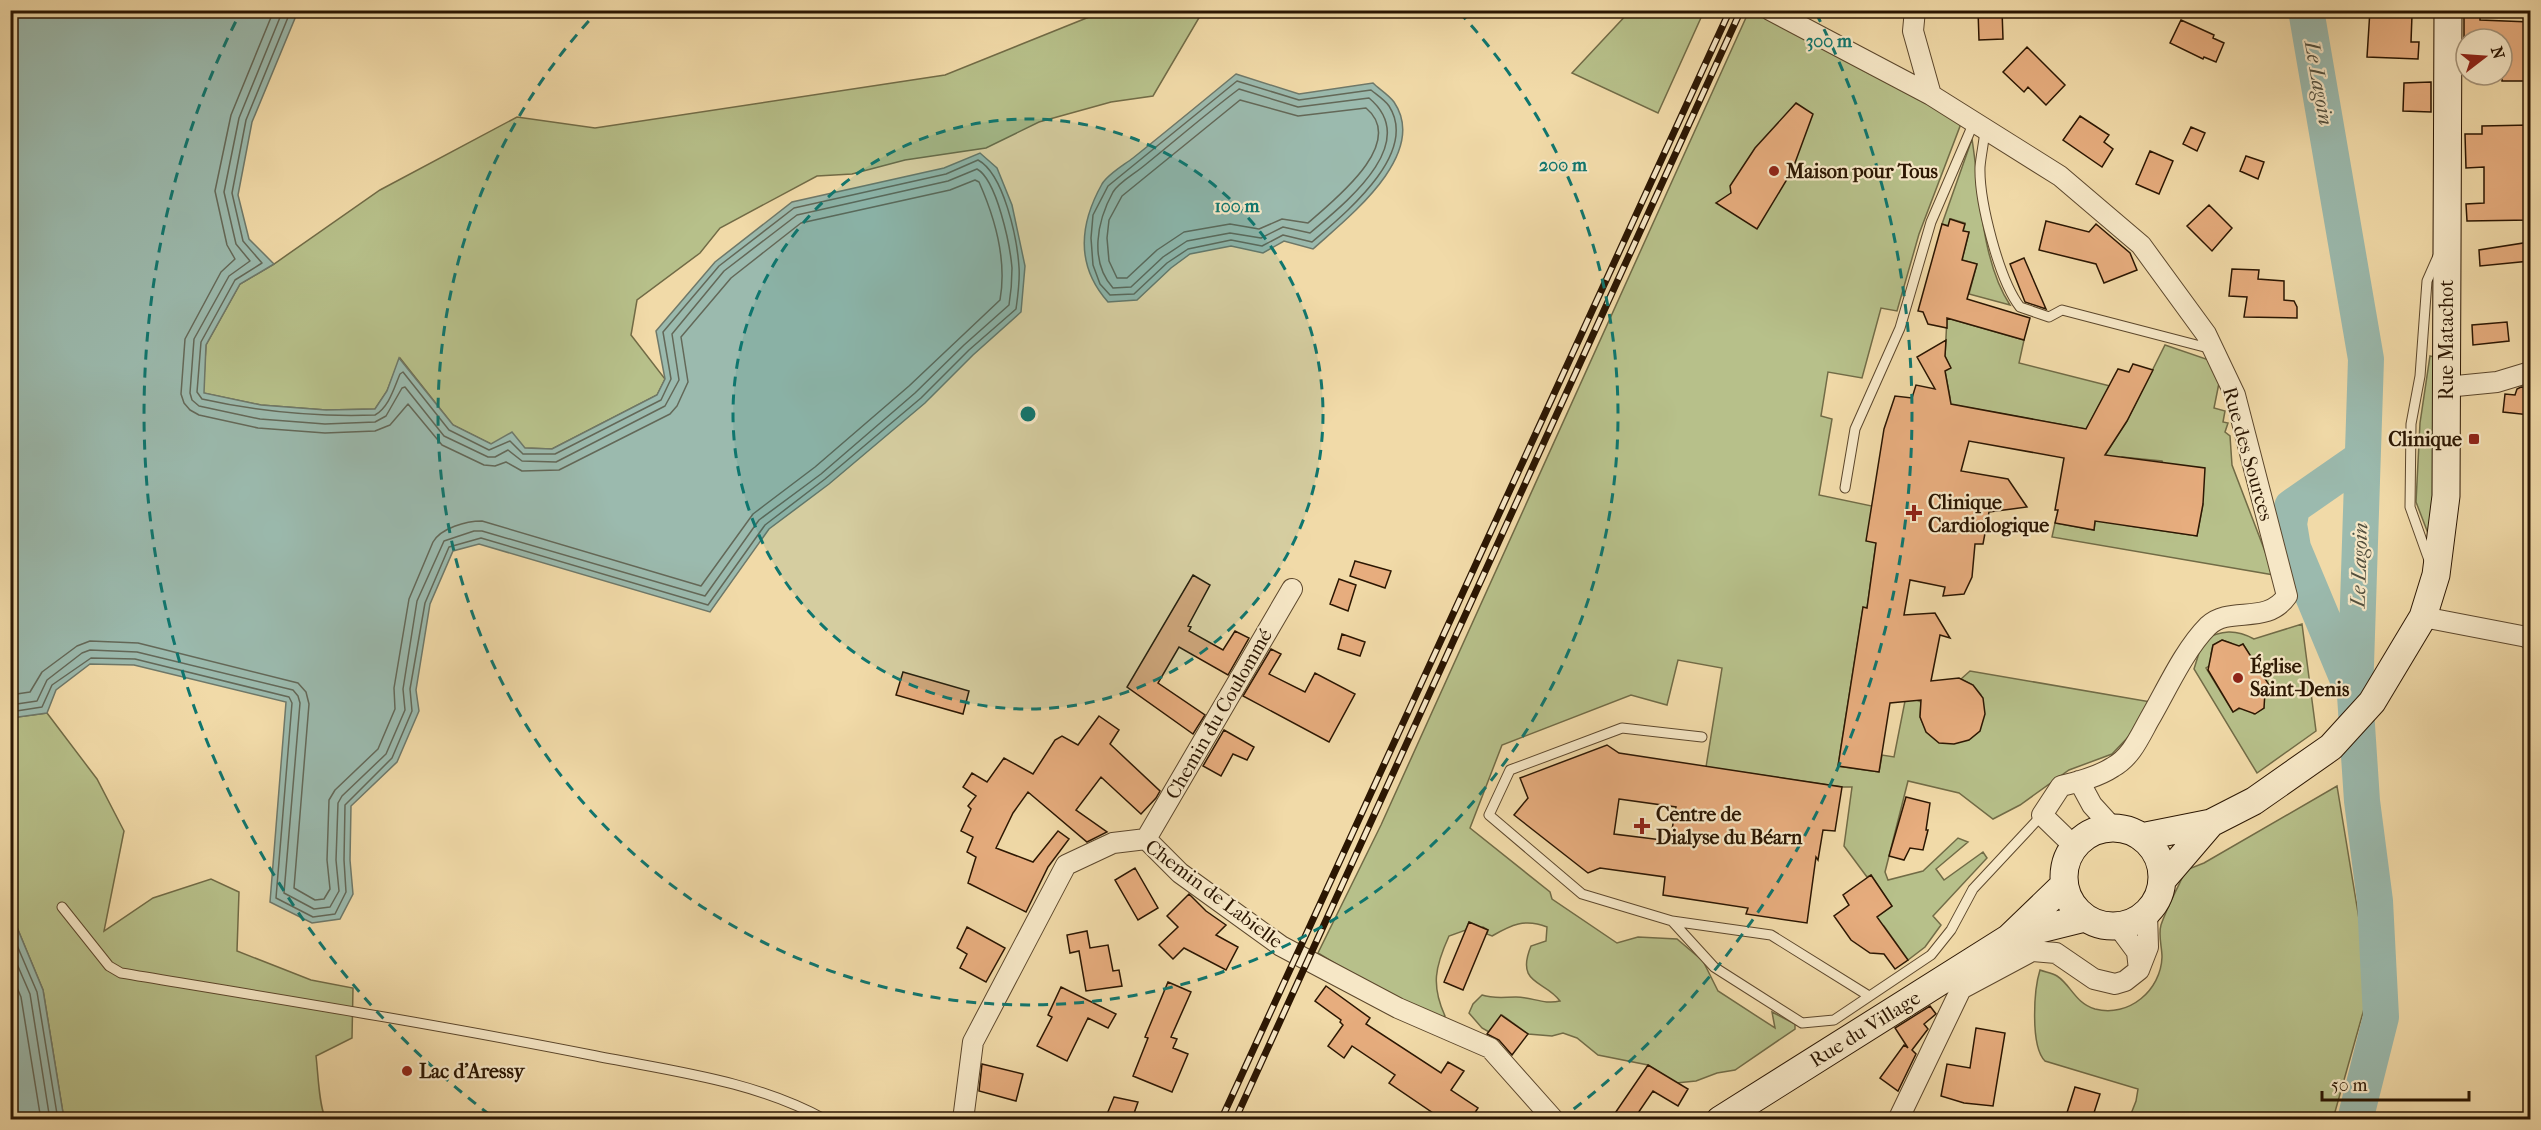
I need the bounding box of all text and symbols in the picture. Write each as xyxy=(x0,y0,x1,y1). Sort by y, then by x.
north arrow xyxy=(2454,27,2514,87)
text: 300 m xyxy=(1806,31,1853,52)
water label: Le Lagoin xyxy=(2299,37,2338,127)
text: N xyxy=(2487,44,2509,62)
text: 200 m xyxy=(1539,155,1588,176)
place label: Maison pour Tous xyxy=(1785,160,1939,183)
marker: Maison pour Tous xyxy=(1767,164,1781,178)
text: 100 m xyxy=(1214,196,1261,217)
street label: Rue Matachot xyxy=(2435,280,2458,400)
street label: Rue des Sources xyxy=(2218,384,2278,524)
centre of rings xyxy=(1018,404,1038,424)
place label: Clinique xyxy=(2388,428,2462,451)
marker: Clinique xyxy=(2467,432,2481,446)
place label: Clinique Cardiologique xyxy=(1928,491,2049,537)
marker: Clinique Cardiologique xyxy=(1905,504,1923,522)
water label: Le Lagoin xyxy=(2345,522,2372,610)
street label: Chemin du Coulommé xyxy=(1161,625,1277,803)
place label: Église Saint-Denis xyxy=(2250,653,2350,701)
marker: Église Saint-Denis xyxy=(2231,671,2245,685)
place label: Centre de Dialyse du Béarn xyxy=(1656,803,1803,849)
marker: Centre de Dialyse du Béarn xyxy=(1633,817,1651,835)
street label: Chemin de Labielle xyxy=(1141,835,1287,953)
street label: Rue du Village xyxy=(1806,986,1925,1072)
place label: Lac d'Aressy xyxy=(419,1060,526,1083)
marker: Lac d'Aressy xyxy=(400,1064,414,1078)
scale bar xyxy=(2322,1064,2469,1102)
text: 50 m xyxy=(2331,1075,2368,1096)

